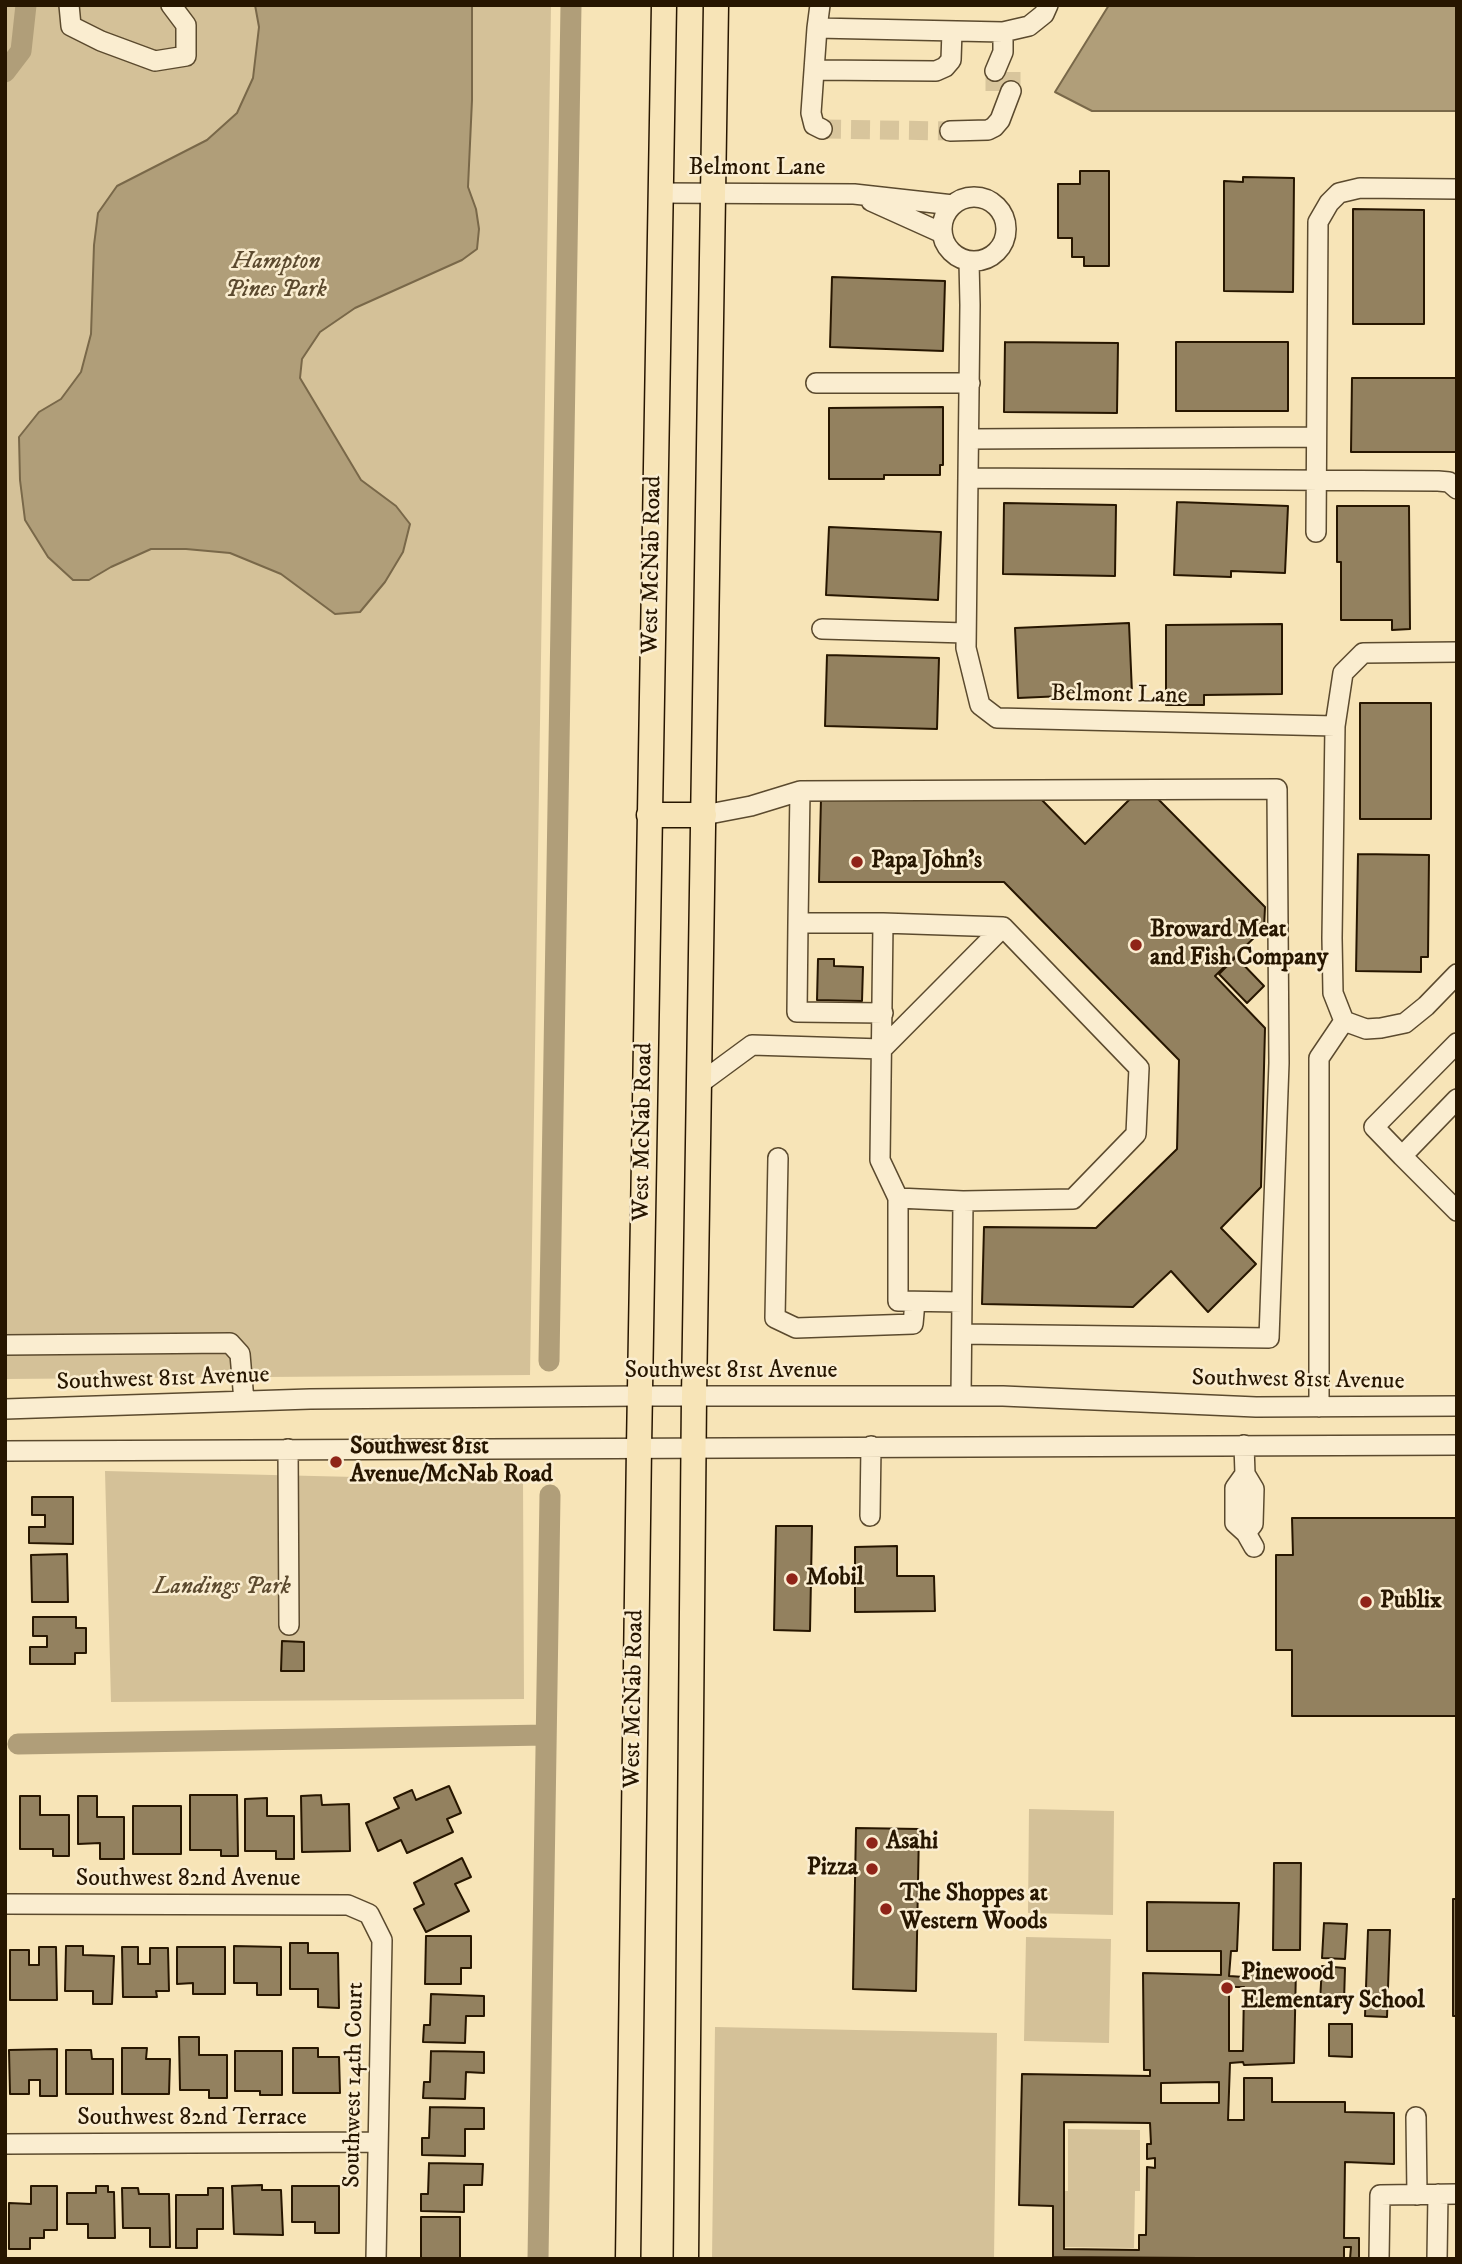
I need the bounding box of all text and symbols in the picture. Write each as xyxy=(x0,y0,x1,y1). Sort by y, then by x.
street label: Belmont Lane xyxy=(688,155,826,183)
park label: Hampton Pines Park xyxy=(225,249,327,305)
street label: West McNab Road xyxy=(637,475,669,655)
street label: Belmont Lane xyxy=(1050,680,1188,712)
place label: Papa John's xyxy=(871,848,982,876)
marker: Papa John's xyxy=(849,854,865,870)
place label: Broward Meat and Fish Company xyxy=(1150,917,1328,973)
marker: Broward Meat and Fish Company xyxy=(1128,937,1144,953)
street label: West McNab Road xyxy=(628,1042,660,1222)
street label: Southwest 81st Avenue xyxy=(625,1358,837,1386)
street label: Southwest 81st Avenue xyxy=(56,1362,270,1398)
street label: Southwest 81st Avenue xyxy=(1191,1365,1405,1397)
place label: Southwest 81st Avenue/McNab Road xyxy=(350,1434,553,1490)
marker: Southwest 81st Avenue/McNab Road xyxy=(328,1454,344,1470)
place label: Mobil xyxy=(806,1565,864,1593)
marker: Mobil xyxy=(784,1571,800,1587)
park label: Landings Park xyxy=(153,1574,291,1602)
place label: Publix xyxy=(1380,1588,1442,1616)
marker: Publix xyxy=(1358,1594,1374,1610)
street label: West McNab Road xyxy=(619,1609,651,1789)
place label: Asahi xyxy=(886,1829,938,1857)
marker: Asahi xyxy=(864,1835,880,1851)
place label: Pizza xyxy=(807,1855,858,1883)
marker: Pizza xyxy=(864,1861,880,1877)
street label: Southwest 82nd Avenue xyxy=(76,1866,300,1894)
place label: The Shoppes at Western Woods xyxy=(900,1881,1048,1937)
marker: The Shoppes at Western Woods xyxy=(878,1901,894,1917)
place label: Pinewood Elementary School xyxy=(1241,1960,1425,2016)
marker: Pinewood Elementary School xyxy=(1219,1980,1235,1996)
street label: Southwest 14th Court xyxy=(339,1982,371,2188)
street label: Southwest 82nd Terrace xyxy=(77,2105,307,2133)

